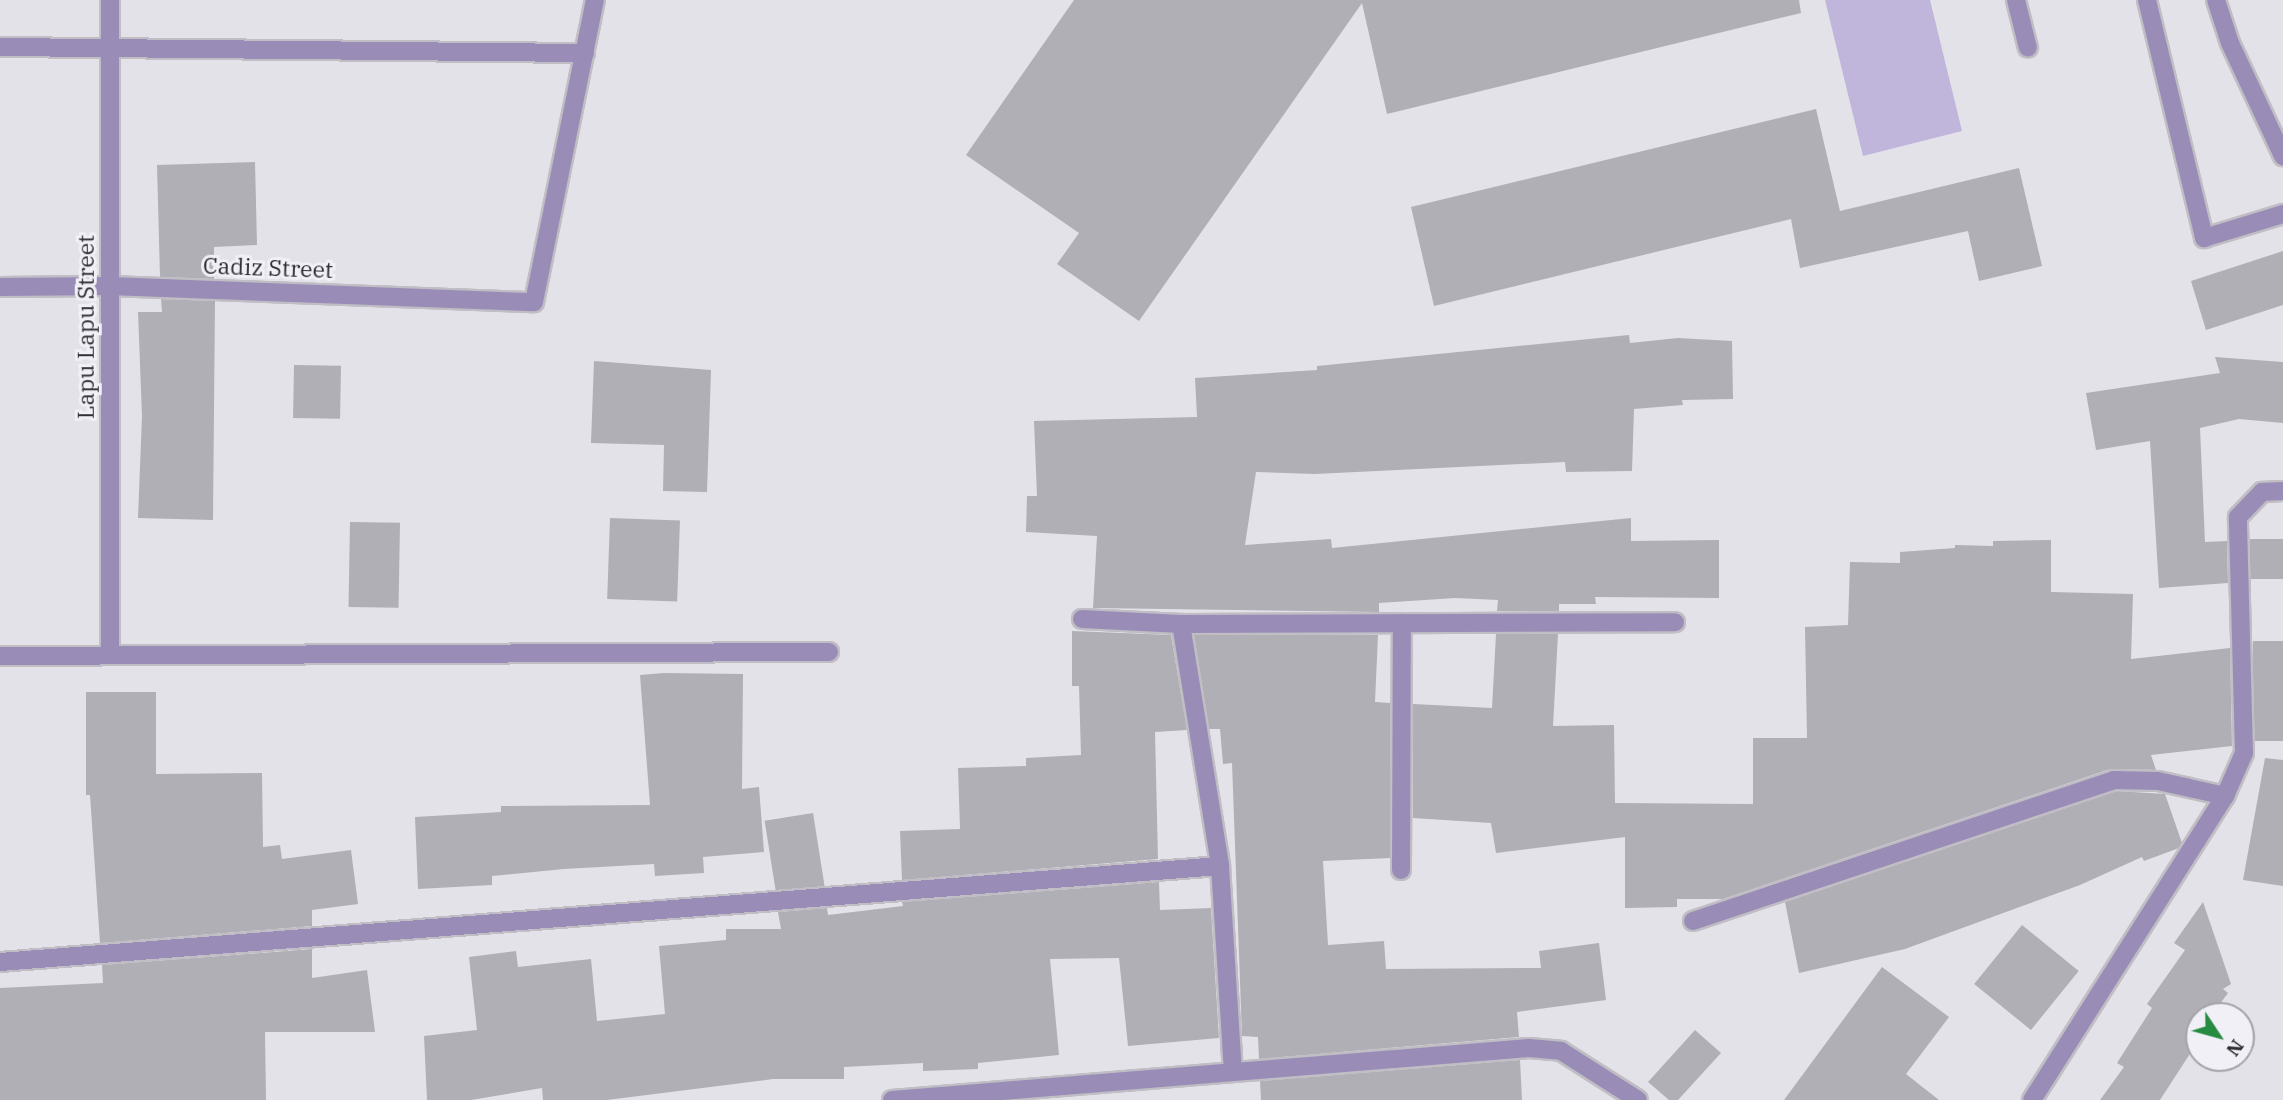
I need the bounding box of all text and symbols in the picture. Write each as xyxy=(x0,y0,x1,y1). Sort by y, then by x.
street label: Lapu Lapu Street xyxy=(71,235,99,419)
street label: Cadiz Street xyxy=(203,251,333,283)
north arrow xyxy=(2185,1002,2255,1072)
text: N xyxy=(2221,1035,2249,1061)

